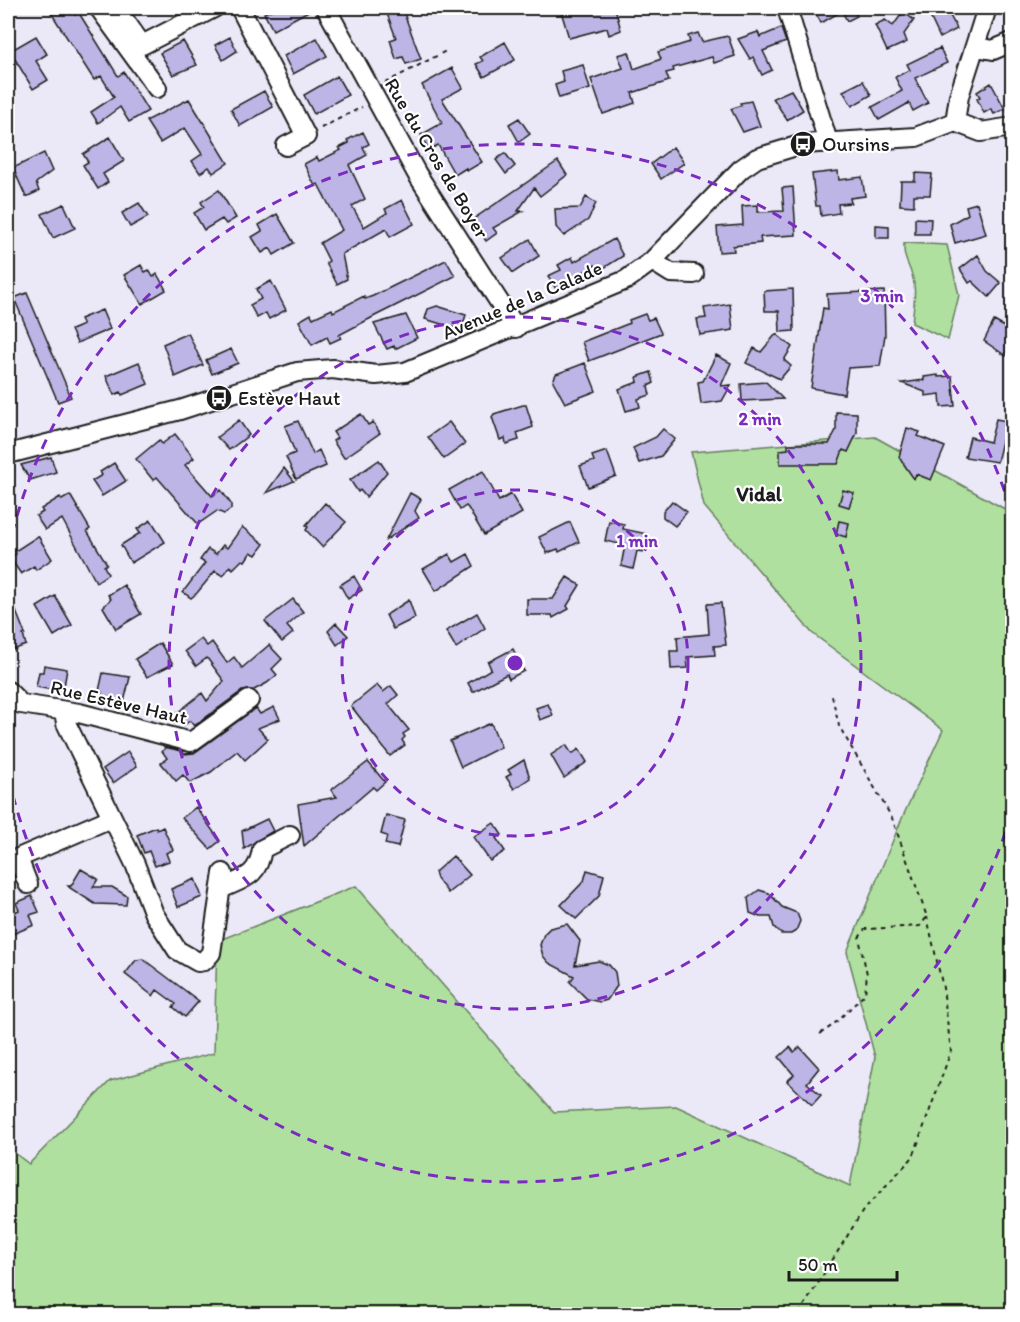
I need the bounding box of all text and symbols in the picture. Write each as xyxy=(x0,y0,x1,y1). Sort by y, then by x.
street label: Rue du Cros de Boyer xyxy=(380,73,494,243)
bus stop icon: Oursins xyxy=(788,129,818,159)
place label: Oursins xyxy=(822,132,890,156)
street label: Avenue de la Calade xyxy=(438,255,606,345)
text: 3 min xyxy=(860,285,904,307)
bus stop icon: Estève Haut xyxy=(204,383,234,413)
place label: Estève Haut xyxy=(238,386,341,410)
text: 2 min xyxy=(739,408,782,430)
district label: Vidal xyxy=(736,481,783,506)
text: 1 min xyxy=(616,530,658,552)
centre of rings xyxy=(505,653,525,673)
street label: Rue Estève Haut xyxy=(48,675,190,729)
scale bar xyxy=(789,1244,897,1282)
text: 50 m xyxy=(798,1254,838,1276)

